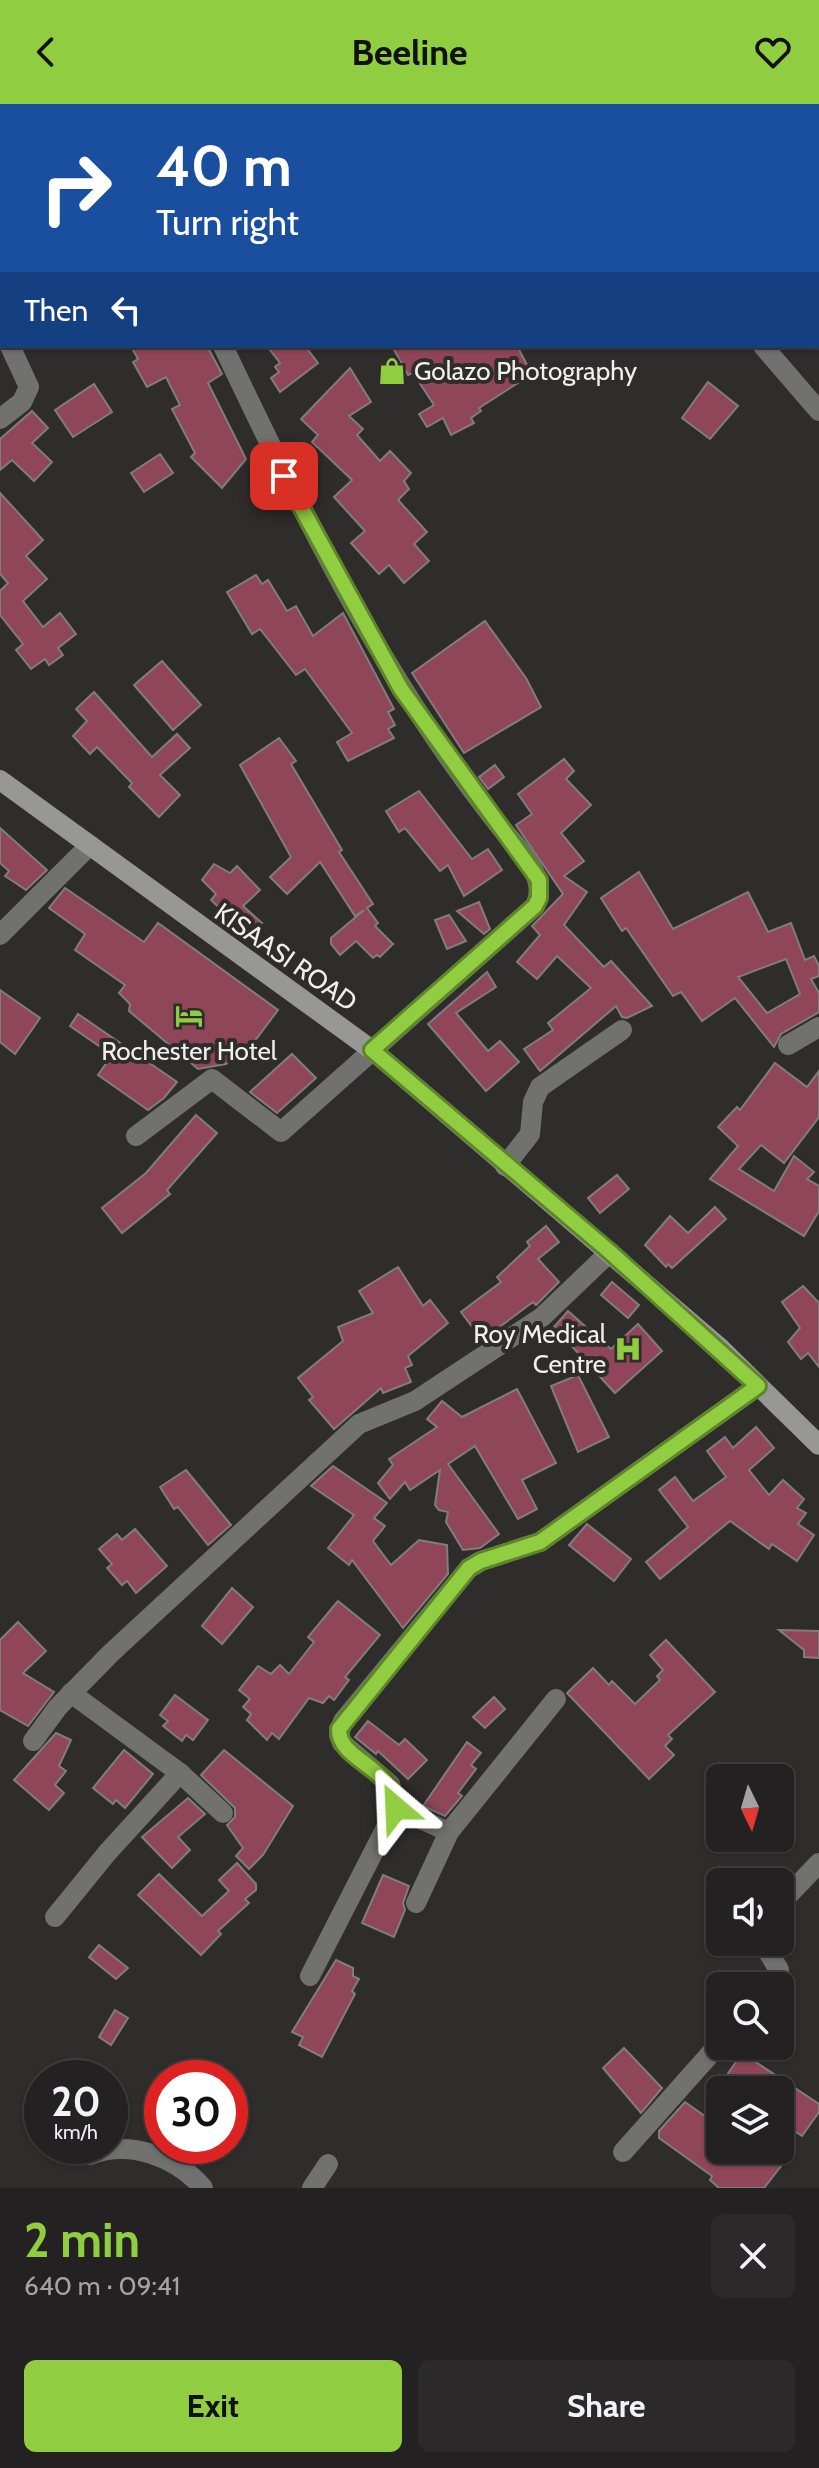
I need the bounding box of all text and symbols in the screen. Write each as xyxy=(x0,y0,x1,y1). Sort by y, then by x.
icon: back xyxy=(24,30,68,74)
text: Beeline xyxy=(351,30,468,74)
icon: heart xyxy=(751,30,795,74)
text: 40 m xyxy=(156,132,292,200)
icon: right xyxy=(24,136,128,240)
text: Turn right xyxy=(156,200,299,244)
icon: left xyxy=(104,288,148,332)
text: Then xyxy=(24,292,88,329)
place label: Golazo Photography xyxy=(414,355,637,387)
shop icon: Golazo Photography xyxy=(377,356,407,386)
pin xyxy=(250,442,318,510)
icon: arrive xyxy=(262,454,306,498)
street label: KISAASI ROAD xyxy=(209,896,363,1018)
hotel icon: Rochester Hotel xyxy=(174,1001,204,1031)
place label: Rochester Hotel xyxy=(101,1035,277,1067)
place label: Roy Medical Centre xyxy=(473,1318,606,1380)
hospital icon: Roy Medical Centre xyxy=(613,1334,643,1364)
north arrow xyxy=(706,1764,794,1852)
map controls xyxy=(706,1764,794,2164)
position arrow xyxy=(354,1766,438,1850)
button: sound xyxy=(706,1868,794,1956)
button: search xyxy=(706,1972,794,2060)
speed limit sign: 30 xyxy=(144,2060,248,2164)
button: layers xyxy=(706,2076,794,2164)
text: 20 xyxy=(51,2077,101,2126)
text: km/h xyxy=(54,2120,98,2144)
text: 2 min xyxy=(24,2211,140,2269)
button: close xyxy=(711,2214,795,2298)
text: 640 m · 09:41 xyxy=(24,2270,180,2302)
button: Exit xyxy=(24,2360,402,2452)
button: Share xyxy=(418,2360,795,2452)

